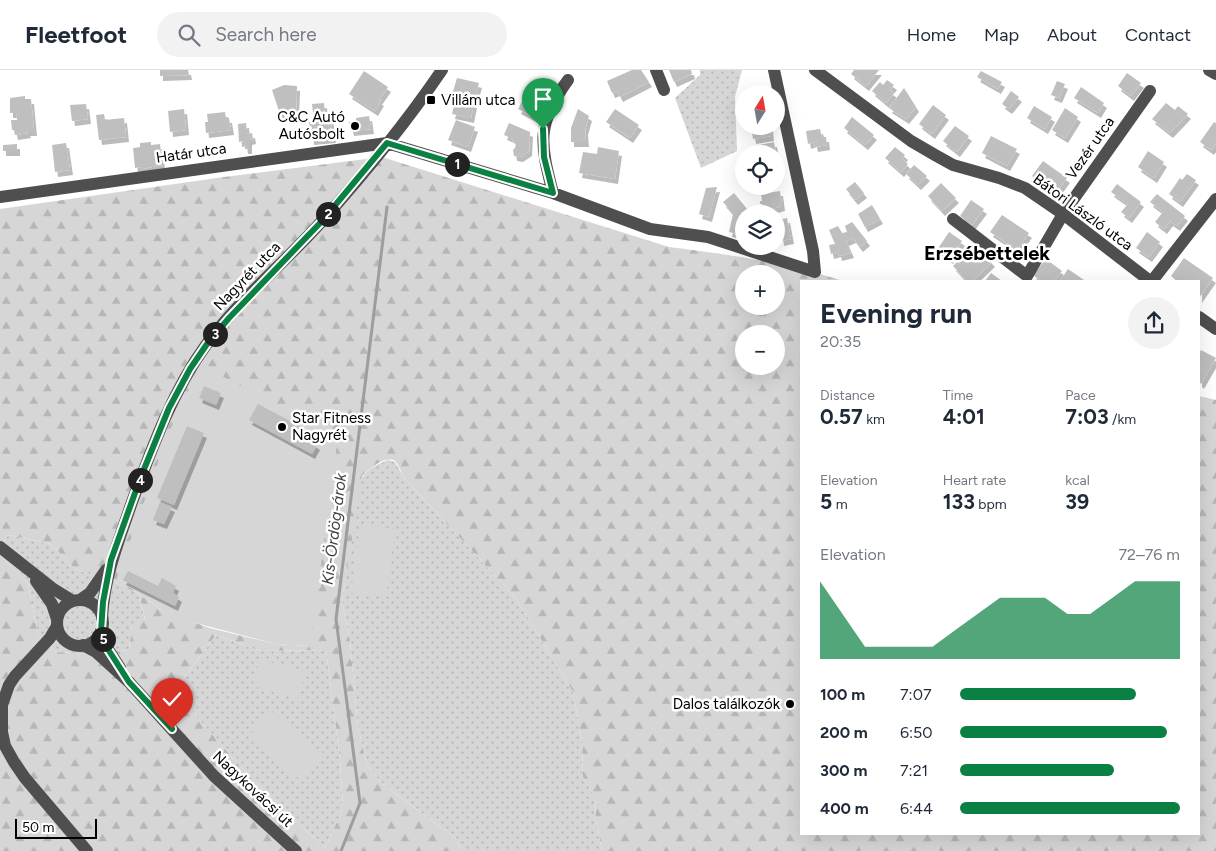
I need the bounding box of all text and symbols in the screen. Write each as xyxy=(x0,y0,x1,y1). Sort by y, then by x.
search box xyxy=(157,12,507,57)
text: Fleetfoot xyxy=(25,20,127,49)
icon: search xyxy=(175,21,203,49)
text: Search here xyxy=(215,23,317,46)
text: Home xyxy=(907,24,956,46)
text: Map xyxy=(984,24,1019,46)
text: About xyxy=(1047,24,1097,46)
text: Contact xyxy=(1125,24,1191,46)
pin xyxy=(522,78,564,129)
icon: arrive xyxy=(529,85,557,113)
north arrow xyxy=(735,85,785,135)
map controls xyxy=(735,85,785,375)
place label: Villám utca xyxy=(441,91,515,109)
marker: Villám utca xyxy=(425,94,437,106)
place label: C&C Autó Autósbolt xyxy=(277,108,345,143)
street label: Vezér utca xyxy=(1062,113,1118,183)
marker: C&C Autó Autósbolt xyxy=(349,120,361,132)
street label: Határ utca xyxy=(155,139,227,167)
button: locate xyxy=(735,145,785,195)
pin: 1 xyxy=(444,152,470,176)
text: 1 xyxy=(455,156,460,173)
street label: Bátori László utca xyxy=(1030,170,1136,254)
pin: 2 xyxy=(316,202,340,226)
button: layers xyxy=(735,205,785,255)
text: 2 xyxy=(324,206,333,223)
street label: Nagyrét utca xyxy=(210,238,284,314)
district label: Erzsébettelek xyxy=(924,241,1050,265)
button: + xyxy=(735,265,785,315)
text: Evening run xyxy=(820,296,972,330)
button: share xyxy=(1128,297,1180,349)
pin: 3 xyxy=(202,322,228,346)
button: − xyxy=(735,325,785,375)
text: 3 xyxy=(212,326,219,343)
text: 20:35 xyxy=(820,332,861,351)
text: Distance xyxy=(820,387,875,404)
text: Time xyxy=(943,387,973,404)
text: Pace xyxy=(1065,387,1096,404)
text: 0.57 xyxy=(820,404,863,429)
text: 4:01 xyxy=(943,404,985,429)
text: 7:03 xyxy=(1065,404,1109,429)
place label: Star Fitness Nagyrét xyxy=(292,409,371,444)
text: km xyxy=(863,411,885,428)
text: /km xyxy=(1109,411,1136,428)
marker: Star Fitness Nagyrét xyxy=(276,421,288,433)
pin: 4 xyxy=(128,468,152,492)
water label: Kis-Ördög-árok xyxy=(318,471,350,586)
text: 4 xyxy=(136,472,145,489)
text: Elevation xyxy=(820,472,878,489)
text: Heart rate xyxy=(943,472,1006,489)
text: kcal xyxy=(1065,472,1090,489)
text: 5 xyxy=(820,489,832,514)
text: 133 xyxy=(943,489,975,514)
text: 39 xyxy=(1065,489,1089,514)
text: m xyxy=(832,496,848,513)
text: bpm xyxy=(975,496,1007,513)
text: Elevation xyxy=(820,545,886,564)
text: 72–76 m xyxy=(1118,545,1180,564)
pin: 5 xyxy=(90,626,116,652)
text: 5 xyxy=(99,631,108,648)
pin xyxy=(151,678,193,729)
icon: check xyxy=(158,685,186,713)
text: 100 m xyxy=(820,685,865,704)
text: 7:07 xyxy=(900,685,932,704)
place label: Dalos találkozók xyxy=(673,695,781,713)
marker: Dalos találkozók xyxy=(784,698,796,710)
text: 200 m xyxy=(820,723,868,742)
text: 6:50 xyxy=(900,723,933,742)
street label: Nagykovácsi út xyxy=(209,747,297,831)
text: 300 m xyxy=(820,761,867,780)
text: 7:21 xyxy=(900,761,928,780)
text: 400 m xyxy=(820,799,869,818)
text: 6:44 xyxy=(900,799,933,818)
scale bar xyxy=(15,816,98,839)
text: 50 m xyxy=(22,819,54,836)

